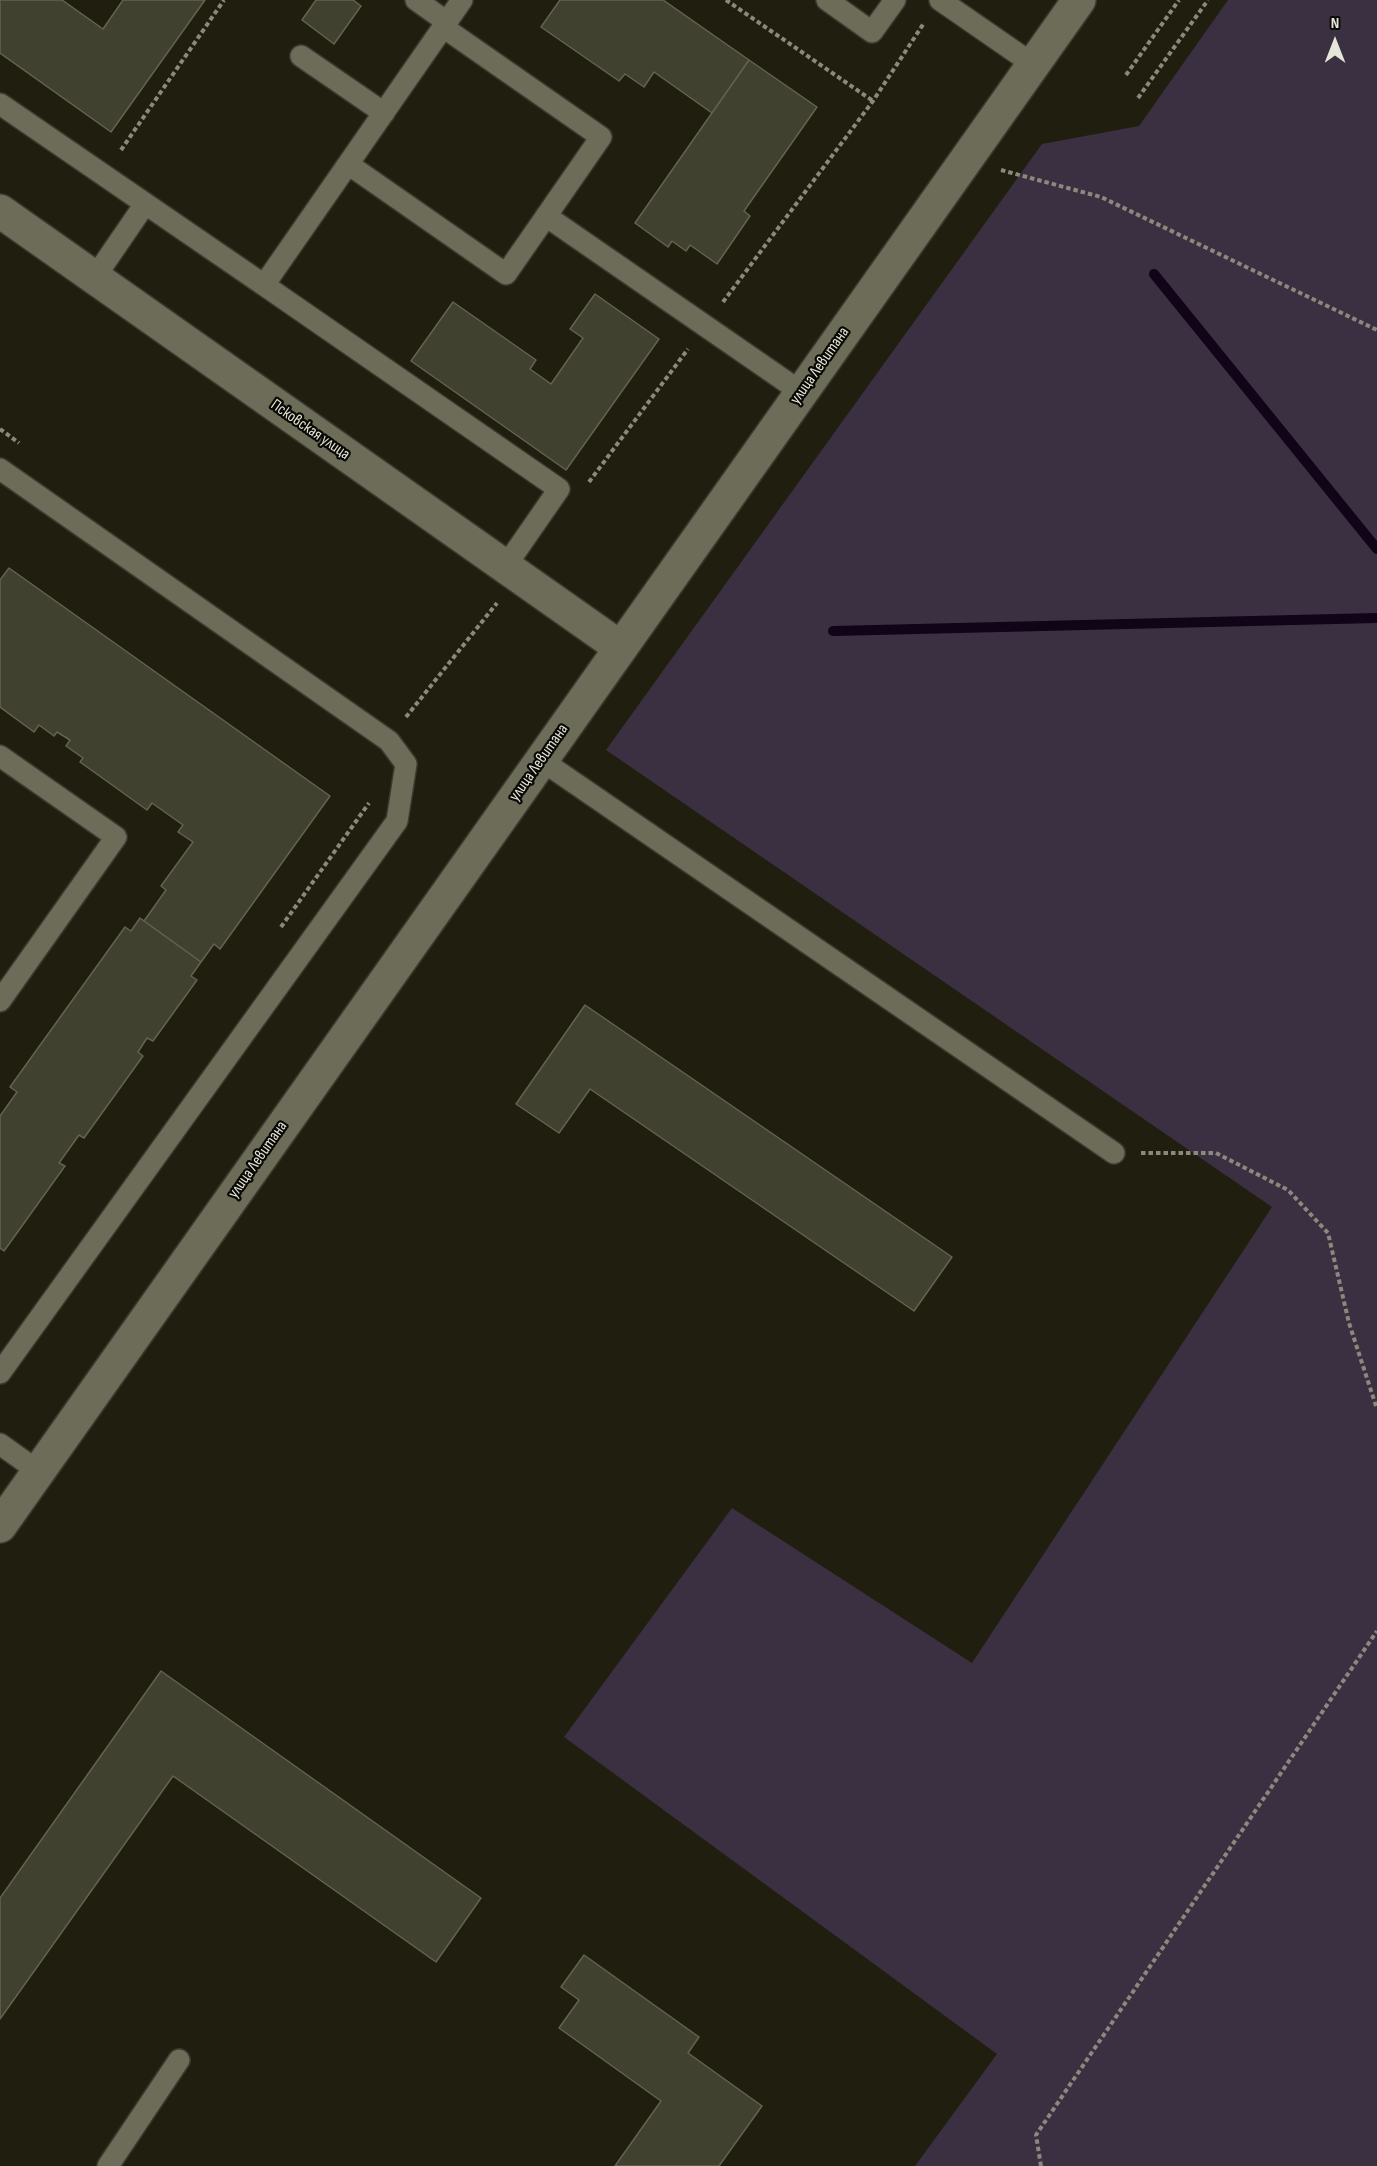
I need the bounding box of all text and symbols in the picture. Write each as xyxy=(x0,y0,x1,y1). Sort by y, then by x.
north arrow xyxy=(1305,12,1365,72)
text: N xyxy=(1331,14,1339,33)
street label: улица Левитана xyxy=(786,324,854,408)
street label: Псковская улица xyxy=(267,396,353,464)
street label: улица Левитана xyxy=(505,721,573,805)
street label: улица Левитана xyxy=(224,1118,292,1202)

